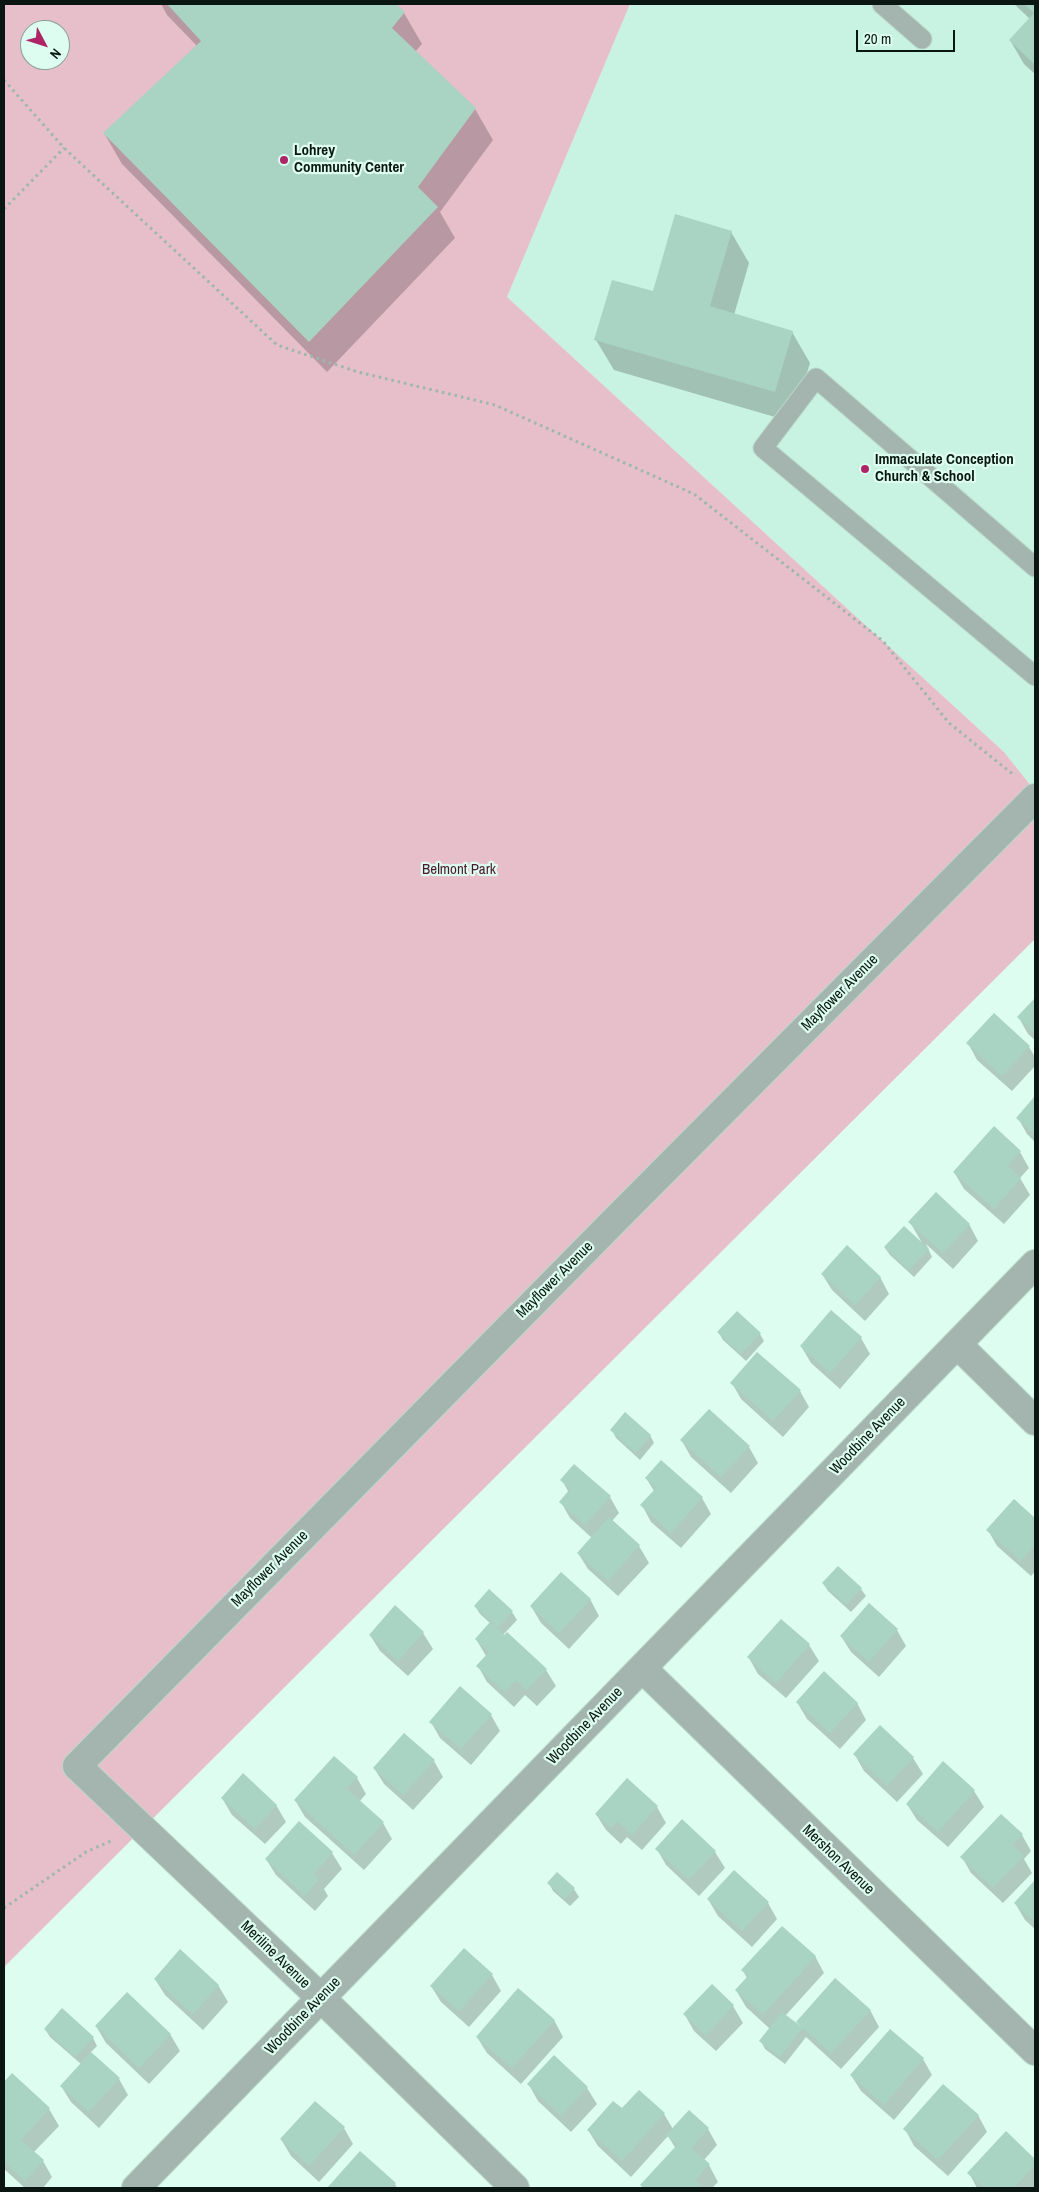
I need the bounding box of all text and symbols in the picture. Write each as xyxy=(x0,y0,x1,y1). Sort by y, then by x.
north arrow xyxy=(20,20,70,70)
scale bar xyxy=(859,20,958,52)
text: 20 m xyxy=(864,28,891,49)
text: N xyxy=(46,45,65,63)
place label: Lohrey Community Center xyxy=(294,142,404,177)
marker: Lohrey Community Center xyxy=(278,154,290,166)
place label: Immaculate Conception Church & School xyxy=(875,451,1014,486)
marker: Immaculate Conception Church & School xyxy=(859,463,871,475)
park label: Belmont Park xyxy=(422,861,496,879)
street label: Mayflower Avenue xyxy=(798,951,882,1035)
street label: Mayflower Avenue xyxy=(513,1238,597,1322)
street label: Woodbine Avenue xyxy=(827,1393,909,1479)
street label: Mayflower Avenue xyxy=(228,1527,312,1611)
street label: Woodbine Avenue xyxy=(544,1683,626,1769)
street label: Mershon Avenue xyxy=(798,1821,878,1899)
street label: Meriline Avenue xyxy=(237,1917,313,1993)
street label: Woodbine Avenue xyxy=(262,1973,344,2059)

